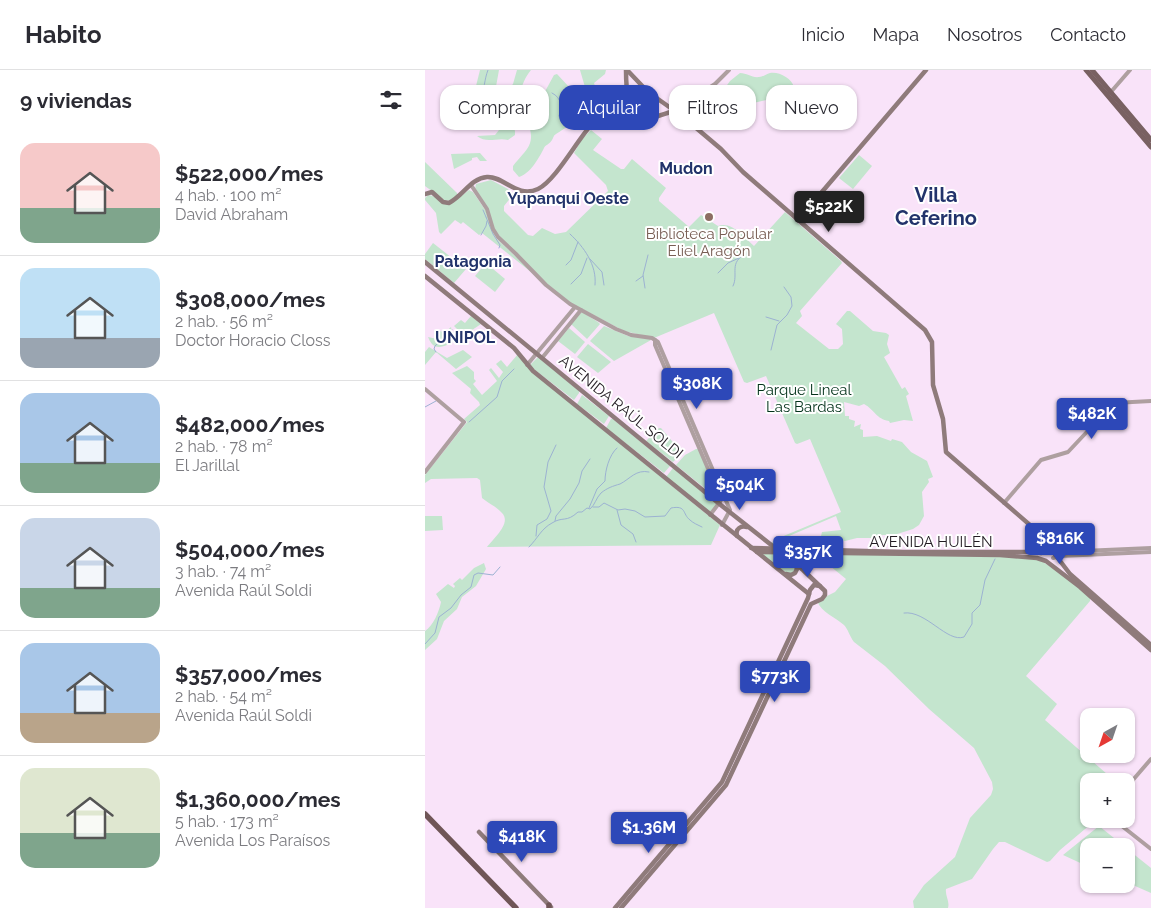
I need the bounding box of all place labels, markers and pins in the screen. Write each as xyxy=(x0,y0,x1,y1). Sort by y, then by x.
pin: $522K xyxy=(794,190,864,233)
marker: Biblioteca Popular Eliel Aragón xyxy=(703,211,715,223)
place label: Biblioteca Popular Eliel Aragón xyxy=(646,225,773,260)
pin: $308K xyxy=(662,368,732,410)
pin: $482K xyxy=(1057,398,1127,440)
pin: $504K xyxy=(705,468,775,511)
pin: $816K xyxy=(1025,522,1095,565)
pin: $357K xyxy=(773,536,843,578)
pin: $773K xyxy=(740,660,810,703)
pin: $1.36M xyxy=(608,812,690,854)
pin: $418K xyxy=(487,820,557,863)

